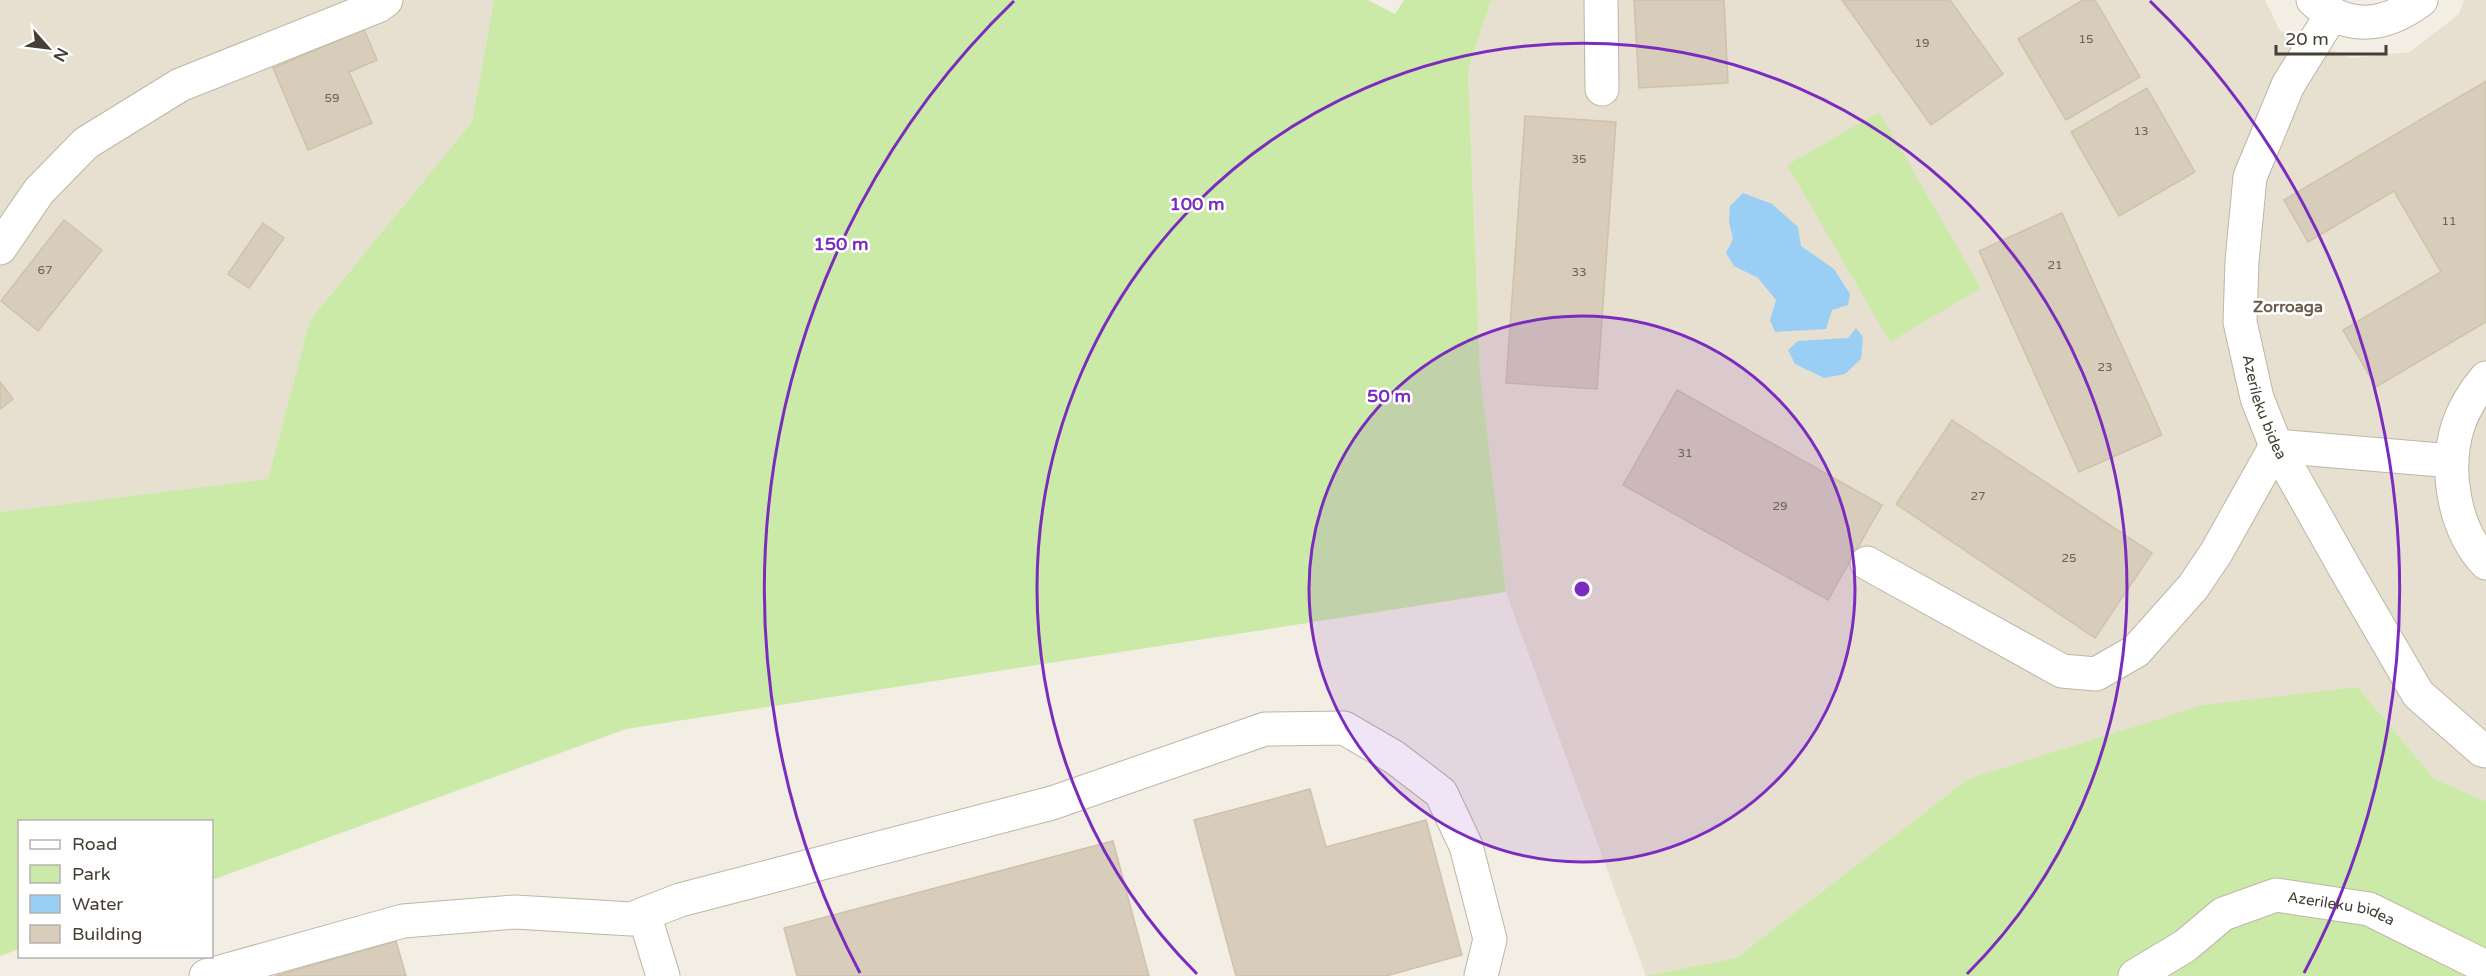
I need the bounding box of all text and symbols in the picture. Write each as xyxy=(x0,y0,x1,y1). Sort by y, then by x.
north arrow xyxy=(18,18,78,78)
scale bar xyxy=(2276,18,2386,56)
text: 20 m xyxy=(2285,28,2329,50)
house number: 15 xyxy=(2078,32,2094,46)
house number: 19 xyxy=(1914,36,1930,50)
text: N xyxy=(49,44,72,65)
house number: 59 xyxy=(324,91,340,105)
house number: 13 xyxy=(2133,124,2149,138)
house number: 35 xyxy=(1571,152,1587,166)
text: 100 m xyxy=(1169,193,1225,215)
house number: 11 xyxy=(2441,214,2457,228)
text: 150 m xyxy=(813,233,869,255)
house number: 21 xyxy=(2047,258,2063,272)
house number: 67 xyxy=(37,263,53,277)
house number: 33 xyxy=(1571,265,1587,279)
district label: Zorroaga xyxy=(2253,297,2323,317)
street label: Azerileku bidea xyxy=(2239,353,2291,463)
house number: 23 xyxy=(2097,360,2113,374)
text: 50 m xyxy=(1367,385,1411,407)
house number: 31 xyxy=(1677,446,1693,460)
house number: 27 xyxy=(1970,489,1986,503)
house number: 29 xyxy=(1772,499,1788,513)
house number: 25 xyxy=(2061,551,2077,565)
centre of rings xyxy=(1572,579,1592,599)
legend xyxy=(18,820,213,958)
text: Road xyxy=(72,833,117,855)
text: Park xyxy=(72,863,111,885)
street label: Azerileku bidea xyxy=(2286,888,2398,929)
text: Water xyxy=(72,893,123,915)
text: Building xyxy=(72,923,142,945)

